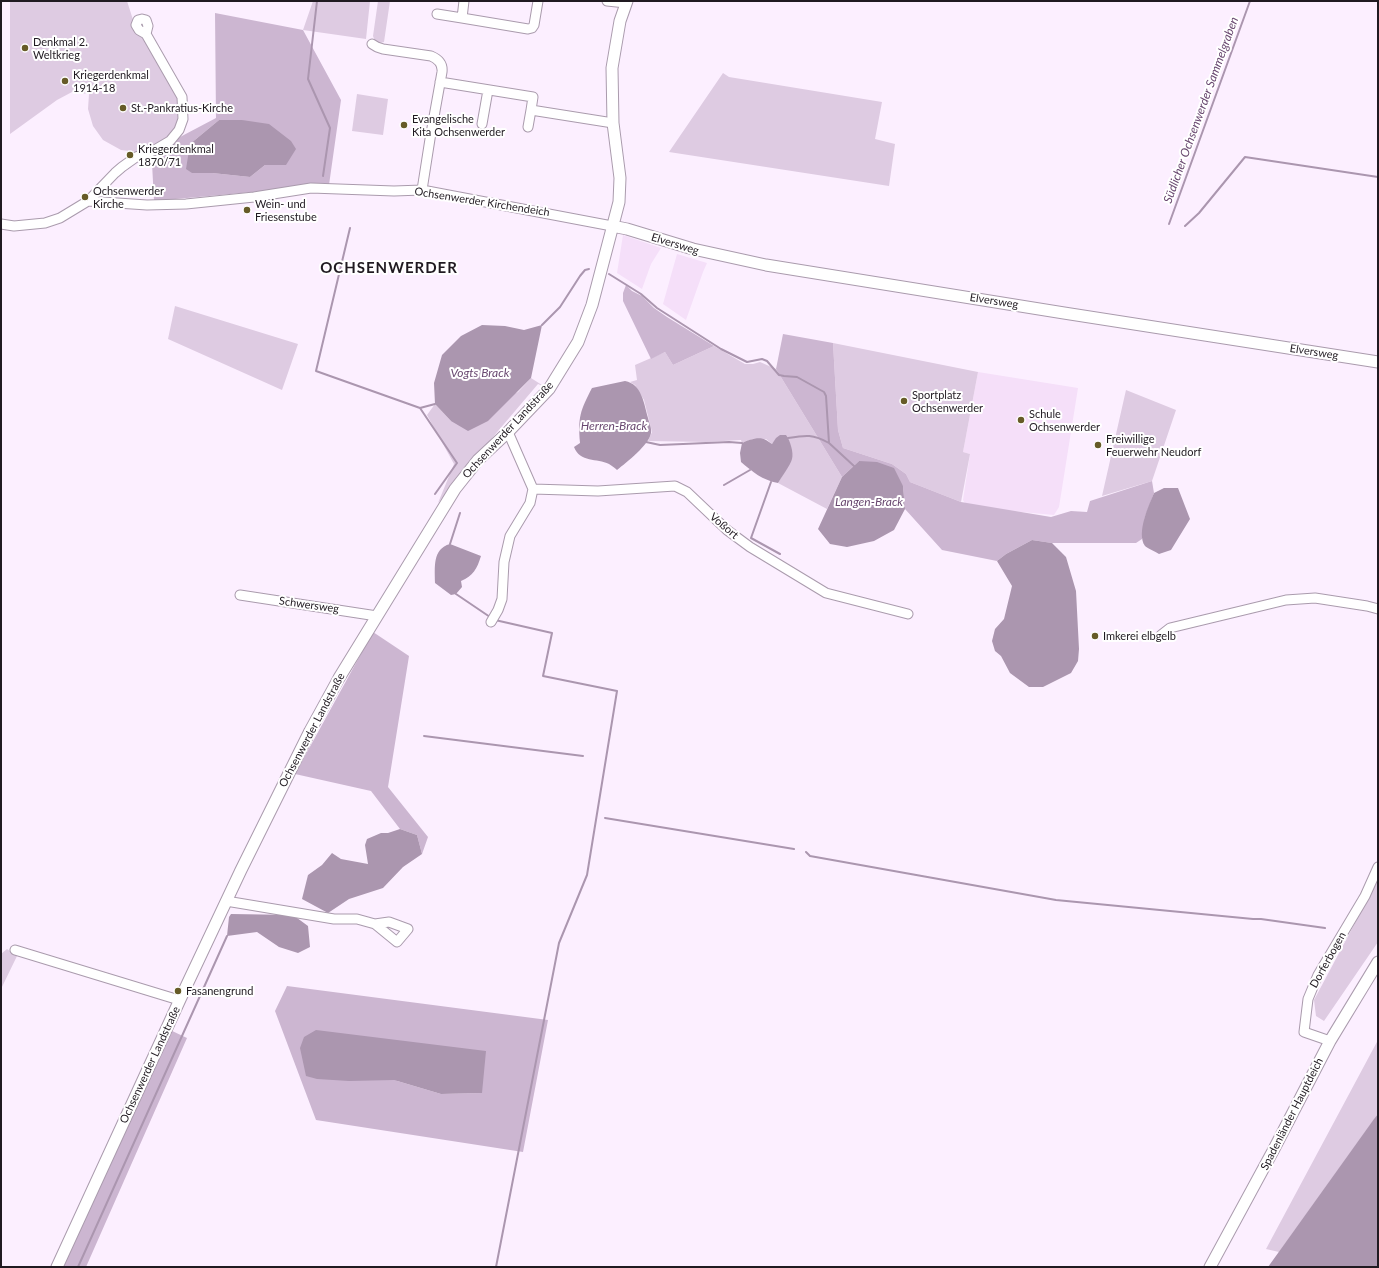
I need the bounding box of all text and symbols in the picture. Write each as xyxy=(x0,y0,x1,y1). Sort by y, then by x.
water label: Südlicher Ochsenwerder Sammelgraben xyxy=(1161,15,1241,205)
place label: Denkmal 2. Weltkrieg xyxy=(33,35,88,61)
marker: Denkmal 2. Weltkrieg xyxy=(20,43,30,53)
place label: Kriegerdenkmal 1914-18 xyxy=(73,68,149,94)
marker: Kriegerdenkmal 1914-18 xyxy=(60,76,70,86)
place label: St.-Pankratius-Kirche xyxy=(131,101,233,115)
marker: St.-Pankratius-Kirche xyxy=(118,103,128,113)
place label: Evangelische Kita Ochsenwerder xyxy=(412,112,505,138)
marker: Evangelische Kita Ochsenwerder xyxy=(399,120,409,130)
place label: Kriegerdenkmal 1870/71 xyxy=(138,142,214,168)
marker: Kriegerdenkmal 1870/71 xyxy=(125,150,135,160)
place label: Ochsenwerder Kirche xyxy=(93,184,164,210)
street label: Ochsenwerder Kirchendeich xyxy=(413,185,551,219)
marker: Ochsenwerder Kirche xyxy=(80,192,90,202)
place label: Wein- und Friesenstube xyxy=(255,197,317,223)
marker: Wein- und Friesenstube xyxy=(242,205,252,215)
street label: Elversweg xyxy=(650,231,700,257)
district label: OCHSENWERDER xyxy=(320,259,458,277)
street label: Elversweg xyxy=(969,291,1019,311)
street label: Elversweg xyxy=(1289,342,1339,362)
water label: Vogts Brack xyxy=(451,366,509,380)
street label: Ochsenwerder Landstraße xyxy=(460,379,556,481)
place label: Sportplatz Ochsenwerder xyxy=(912,388,983,414)
marker: Sportplatz Ochsenwerder xyxy=(899,396,909,406)
place label: Schule Ochsenwerder xyxy=(1029,407,1100,433)
marker: Schule Ochsenwerder xyxy=(1016,415,1026,425)
water label: Herren-Brack xyxy=(581,419,647,433)
place label: Freiwillige Feuerwehr Neudorf xyxy=(1106,432,1201,458)
marker: Freiwillige Feuerwehr Neudorf xyxy=(1093,440,1103,450)
water label: Langen-Brack xyxy=(835,495,903,509)
street label: Voßort xyxy=(707,510,741,542)
street label: Schwersweg xyxy=(278,594,340,616)
place label: Imkerei elbgelb xyxy=(1103,629,1176,643)
marker: Imkerei elbgelb xyxy=(1090,631,1100,641)
street label: Ochsenwerder Landstraße xyxy=(276,671,348,789)
street label: Dorferbogen xyxy=(1307,930,1349,990)
place label: Fasanengrund xyxy=(186,984,253,998)
marker: Fasanengrund xyxy=(173,986,183,996)
street label: Ochsenwerder Landstraße xyxy=(117,1004,183,1126)
street label: Spadenländer Hauptdeich xyxy=(1258,1056,1326,1172)

